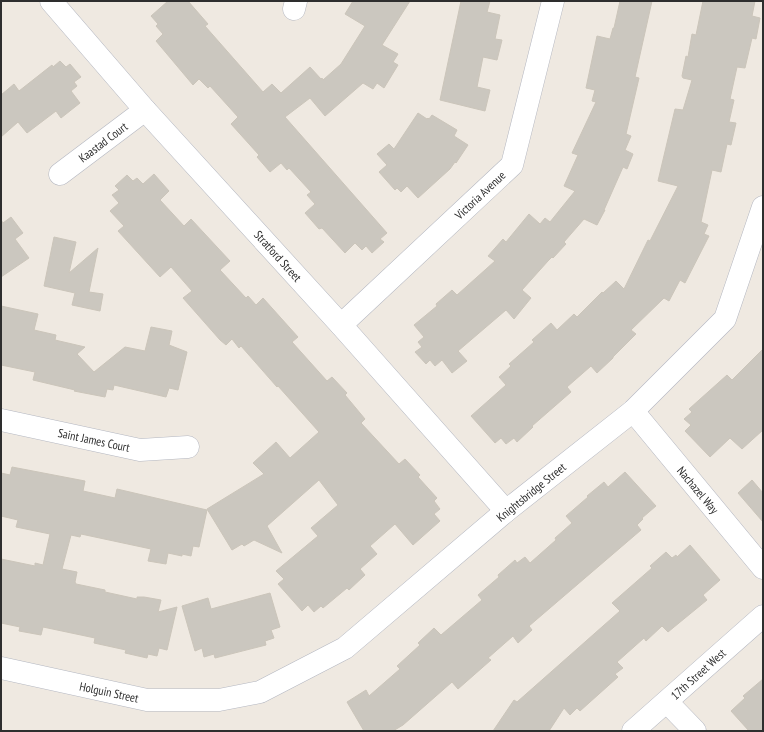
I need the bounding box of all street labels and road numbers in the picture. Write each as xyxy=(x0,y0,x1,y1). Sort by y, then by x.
street label: Kaastad Court xyxy=(75,118,131,165)
street label: Victoria Avenue xyxy=(451,168,509,223)
street label: Stratford Street xyxy=(251,227,305,285)
street label: Saint James Court xyxy=(57,425,132,455)
street label: Knightsbridge Street xyxy=(493,459,569,525)
street label: Nachazel Way xyxy=(674,463,722,517)
street label: 17th Street West xyxy=(667,645,729,703)
street label: Holguin Street xyxy=(78,678,141,706)

